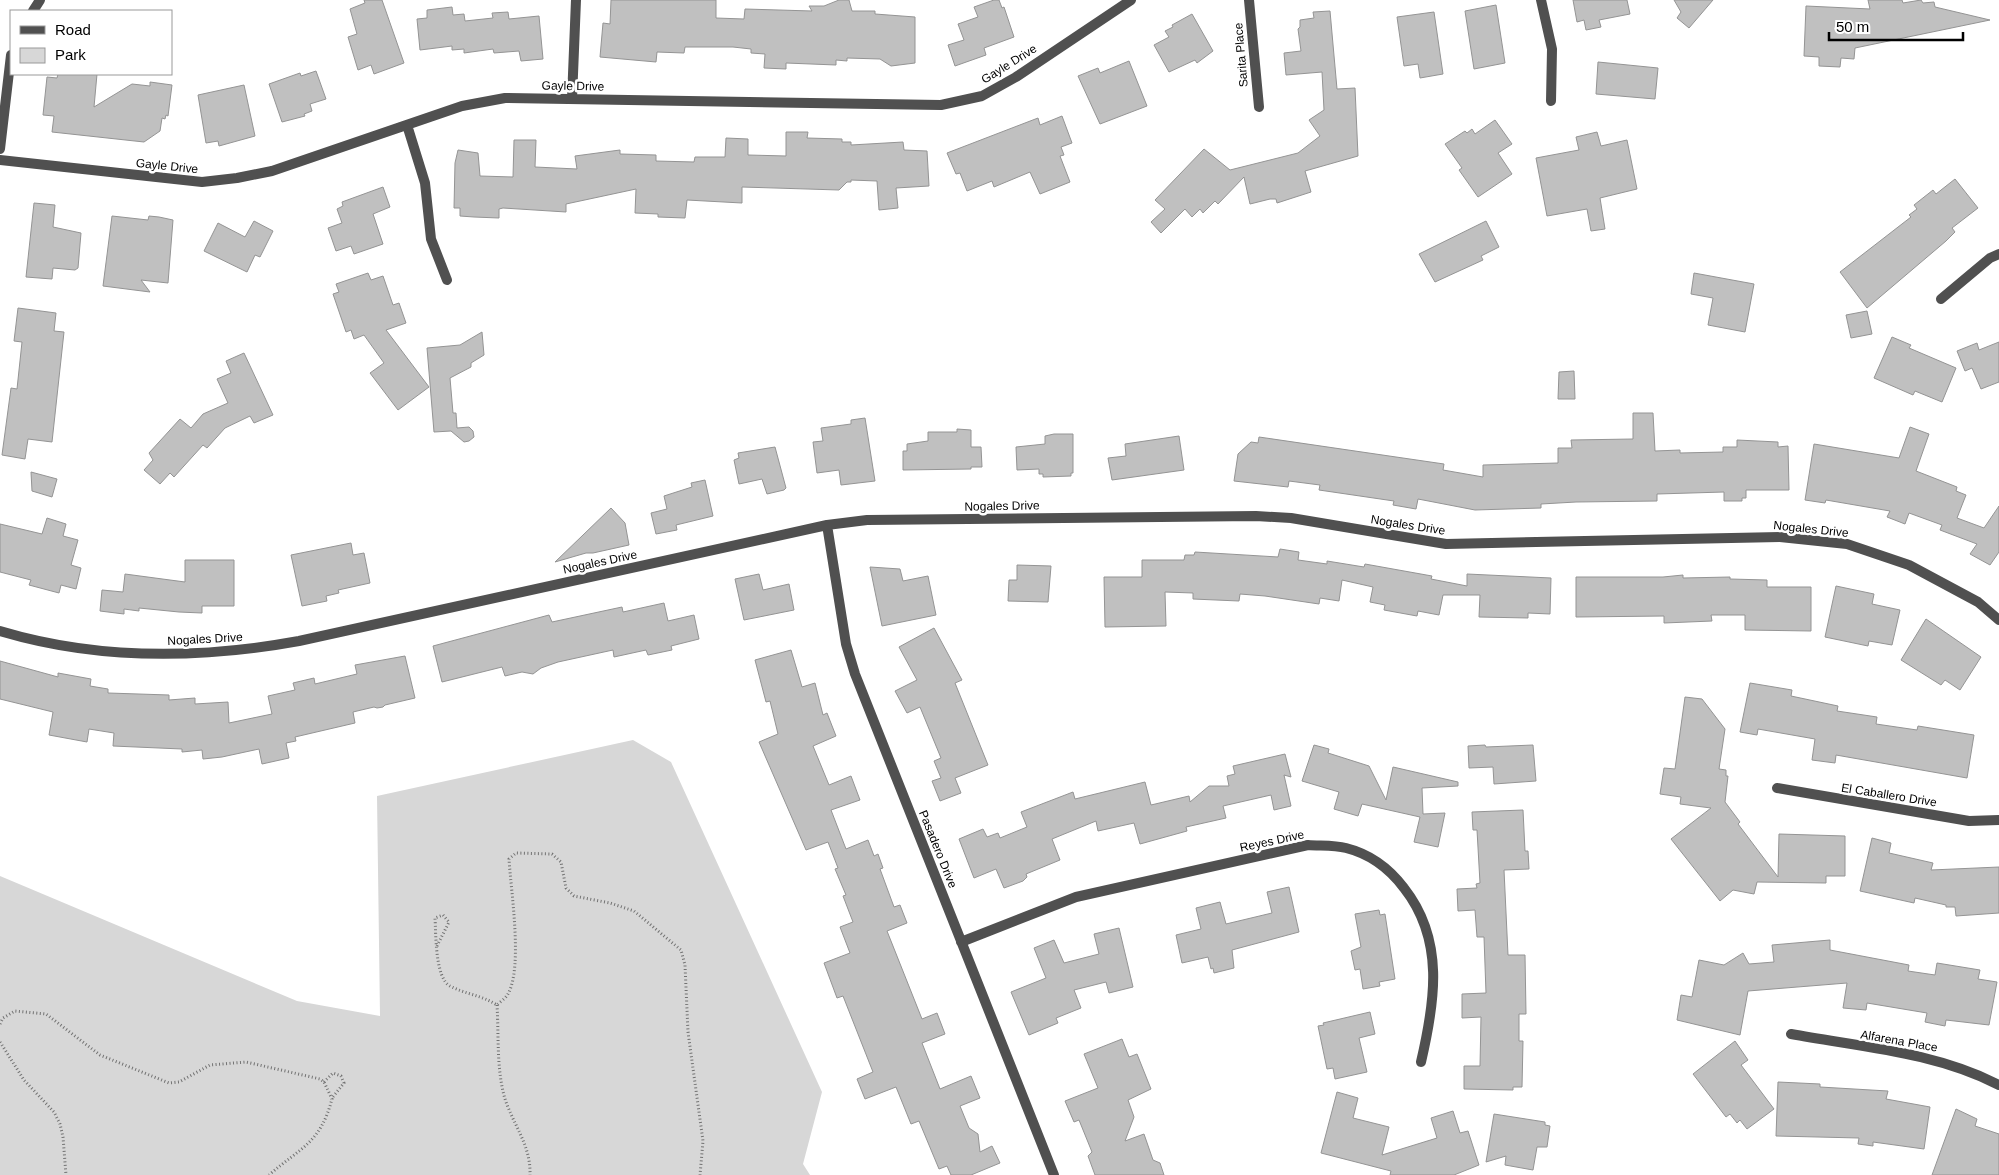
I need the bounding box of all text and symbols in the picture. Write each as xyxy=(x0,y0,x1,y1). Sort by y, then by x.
legend xyxy=(10,10,172,75)
scale bar xyxy=(1829,10,1963,42)
text: 50 m xyxy=(1836,18,1869,35)
text: Road xyxy=(55,21,91,38)
street label: Sarita Place xyxy=(1231,22,1251,88)
street label: Gayle Drive xyxy=(979,41,1040,87)
text: Park xyxy=(55,46,86,63)
street label: Gayle Drive xyxy=(542,78,605,94)
street label: Gayle Drive xyxy=(135,156,199,176)
street label: Nogales Drive xyxy=(964,498,1040,514)
street label: Nogales Drive xyxy=(1370,512,1447,538)
street label: Nogales Drive xyxy=(1773,518,1850,540)
street label: Nogales Drive xyxy=(562,547,639,577)
street label: Nogales Drive xyxy=(167,630,243,648)
street label: El Caballero Drive xyxy=(1840,781,1938,810)
street label: Pasadero Drive xyxy=(916,808,960,890)
street label: Reyes Drive xyxy=(1239,827,1306,855)
street label: Alfarena Place xyxy=(1859,1027,1939,1055)

